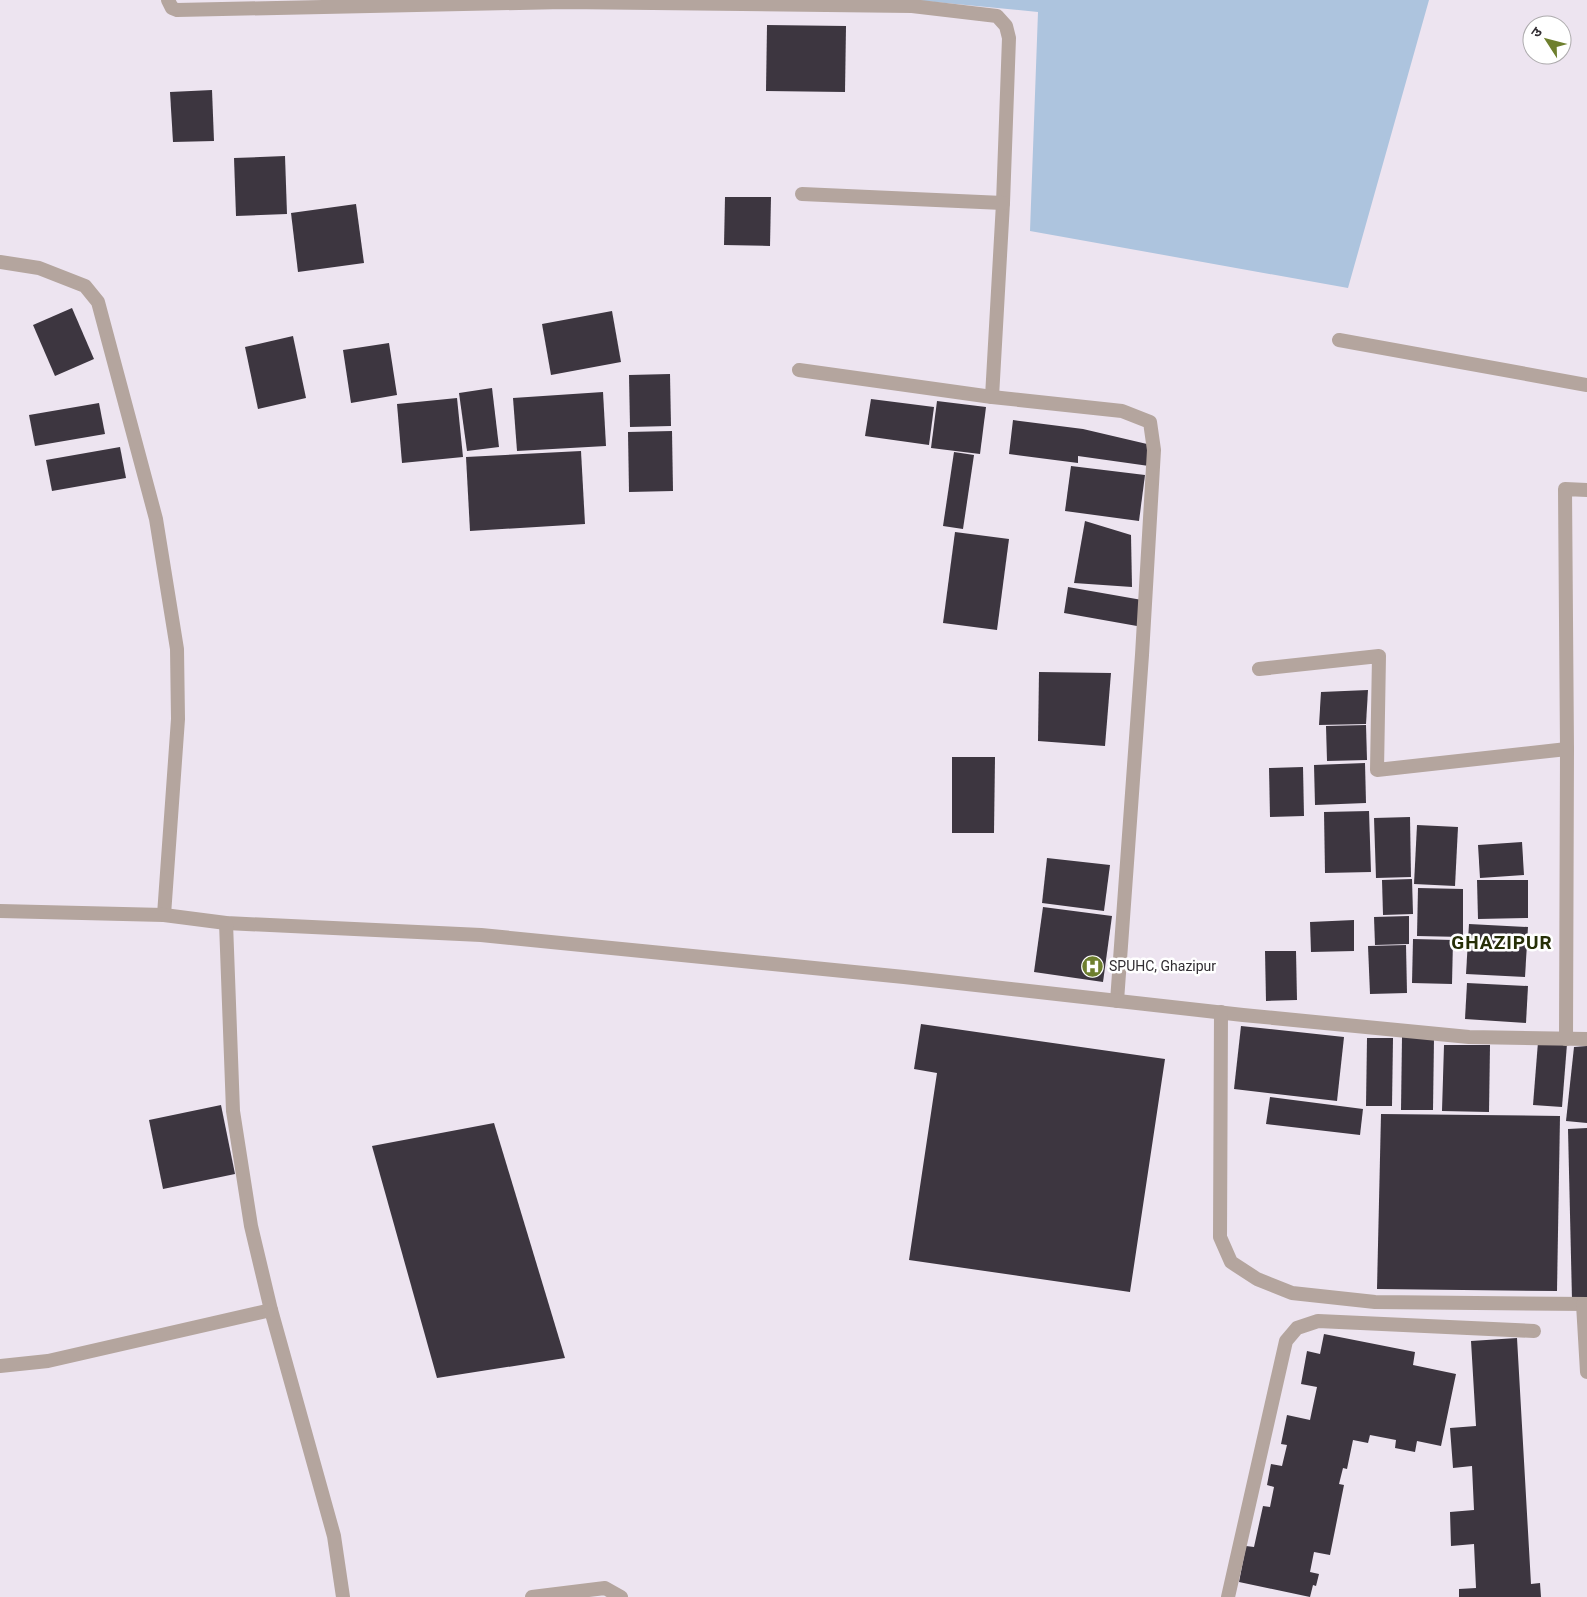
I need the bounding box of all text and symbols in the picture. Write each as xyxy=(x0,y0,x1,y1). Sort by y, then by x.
north arrow xyxy=(1522,15,1572,65)
text: उ xyxy=(1528,24,1546,40)
district label: GHAZIPUR xyxy=(1451,931,1553,954)
hospital icon: SPUHC, Ghazipur xyxy=(1081,954,1105,978)
place label: SPUHC, Ghazipur xyxy=(1109,958,1216,974)

